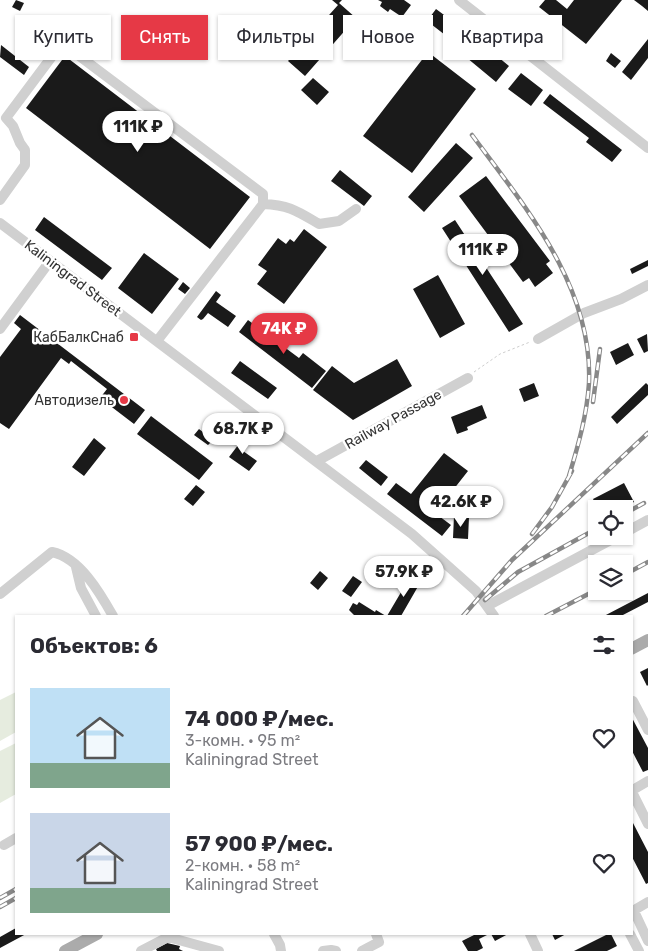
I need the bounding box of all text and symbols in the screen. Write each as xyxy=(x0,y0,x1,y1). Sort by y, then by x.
chip: Купить xyxy=(15,15,111,60)
chip: Снять xyxy=(121,15,208,60)
chip: Фильтры xyxy=(218,15,333,60)
chip: Новое xyxy=(343,15,433,60)
chip: Квартира xyxy=(443,15,562,60)
pin: 111K ₽ xyxy=(97,110,179,153)
text: 111K ₽ xyxy=(113,117,163,136)
pin: 111K ₽ xyxy=(442,234,524,276)
street label: Kaliningrad Street xyxy=(21,236,125,321)
text: 111K ₽ xyxy=(458,240,508,259)
pin: 74K ₽ xyxy=(249,312,319,355)
text: 74K ₽ xyxy=(261,319,307,338)
place label: КабБалкСнаб xyxy=(33,329,124,346)
marker: КабБалкСнаб xyxy=(128,331,140,343)
street label: Railway Passage xyxy=(342,386,445,453)
place label: Автодизель xyxy=(35,392,114,409)
marker: Автодизель xyxy=(118,394,130,406)
pin: 68.7K ₽ xyxy=(197,412,289,455)
text: 68.7K ₽ xyxy=(213,419,273,438)
pin: 42.6K ₽ xyxy=(415,486,507,528)
text: 42.6K ₽ xyxy=(430,492,492,511)
map controls xyxy=(588,500,633,600)
button: locate xyxy=(588,500,633,545)
button: layers xyxy=(588,555,633,600)
pin: 57.9K ₽ xyxy=(358,556,450,598)
text: 57.9K ₽ xyxy=(375,562,433,581)
icon: filters xyxy=(590,631,618,659)
text: Объектов: 6 xyxy=(30,633,158,658)
text: 74 000 ₽/мес. xyxy=(185,706,334,731)
icon: home xyxy=(70,708,130,768)
icon: heart xyxy=(590,724,618,752)
text: 3-комн. · 95 m² xyxy=(185,731,300,750)
text: Kaliningrad Street xyxy=(185,750,318,769)
text: 57 900 ₽/мес. xyxy=(185,831,333,856)
icon: home xyxy=(70,833,130,893)
icon: heart xyxy=(590,849,618,877)
text: 2-комн. · 58 m² xyxy=(185,856,300,875)
text: Kaliningrad Street xyxy=(185,875,318,894)

